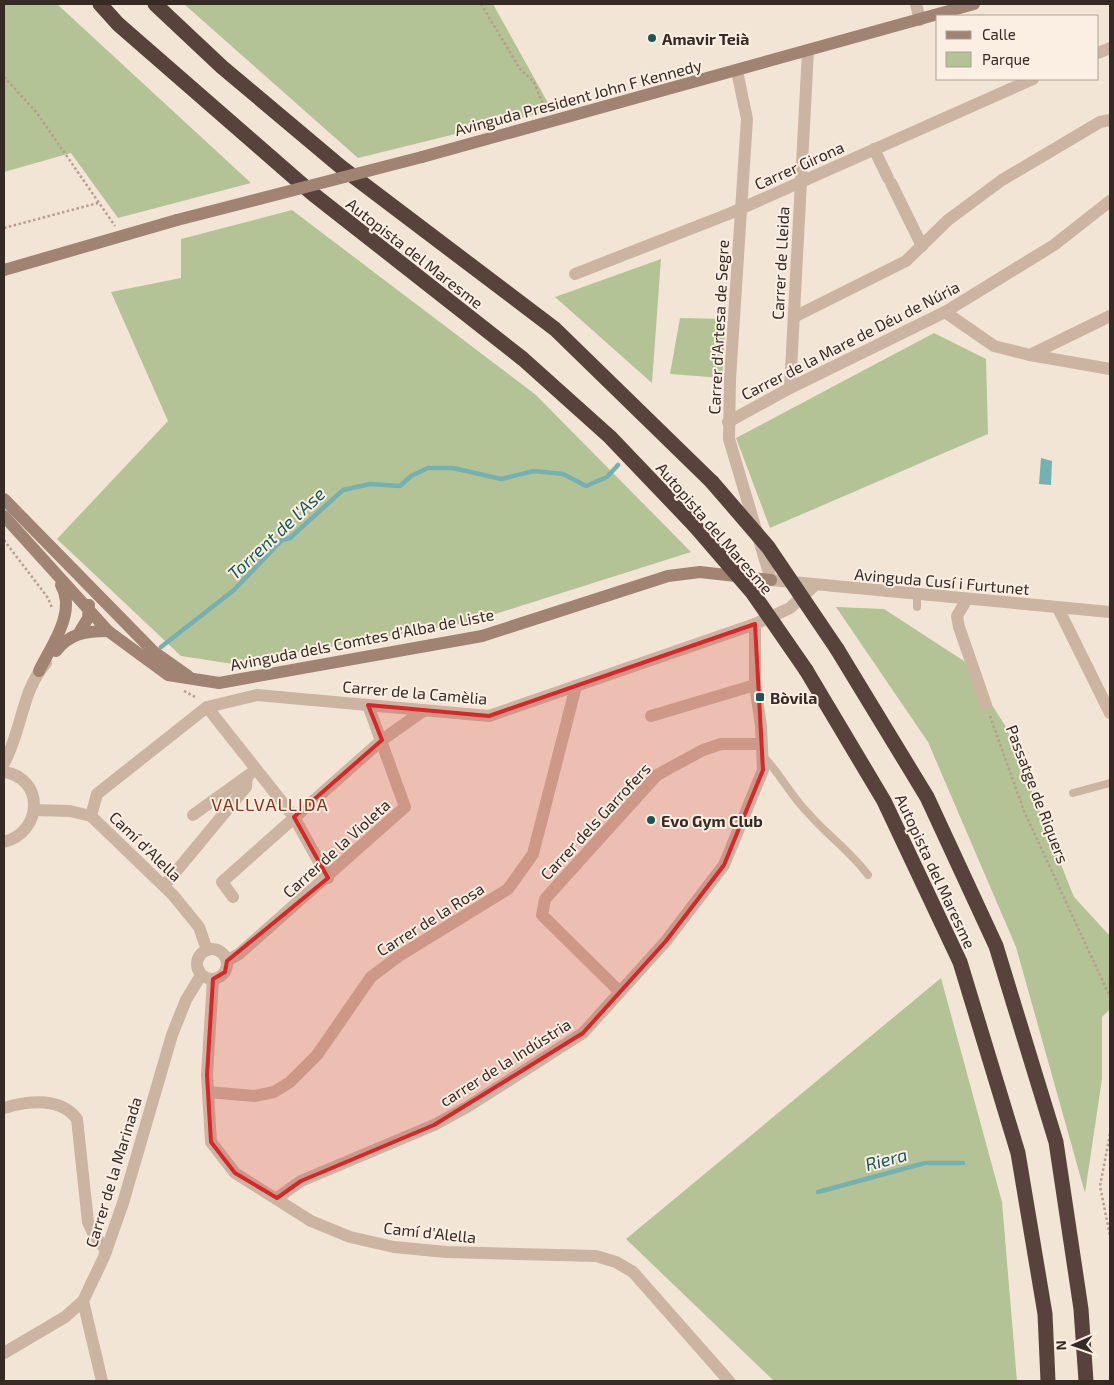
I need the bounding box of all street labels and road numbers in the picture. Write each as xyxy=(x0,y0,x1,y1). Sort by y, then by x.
street label: Avinguda President John F Kennedy xyxy=(452,55,704,139)
street label: Carrer Girona xyxy=(751,137,847,193)
street label: Autopista del Maresme xyxy=(343,194,487,312)
street label: Carrer de Lleida xyxy=(768,206,792,320)
street label: Carrer d'Artesa de Segre xyxy=(704,239,732,415)
street label: Carrer de la Mare de Déu de Núria xyxy=(738,276,962,404)
street label: Autopista del Maresme xyxy=(653,458,777,598)
street label: Avinguda Cusí i Furtunet xyxy=(854,564,1030,598)
street label: Avinguda dels Comtes d'Alba de Liste xyxy=(229,604,495,674)
street label: Carrer de la Camèlia xyxy=(342,676,488,708)
street label: Passatge de Riquers xyxy=(1003,722,1073,866)
street label: Carrer dels Garrofers xyxy=(536,759,654,883)
street label: Autopista del Maresme xyxy=(892,791,980,951)
street label: Carrer de la Violeta xyxy=(278,795,394,901)
street label: Camí d'Alella xyxy=(106,807,186,885)
street label: Carrer de la Rosa xyxy=(373,878,487,960)
street label: carrer de la Indústria xyxy=(436,1014,574,1110)
street label: Carrer de la Marinada xyxy=(81,1094,145,1250)
street label: Camí d'Alella xyxy=(383,1218,477,1246)

